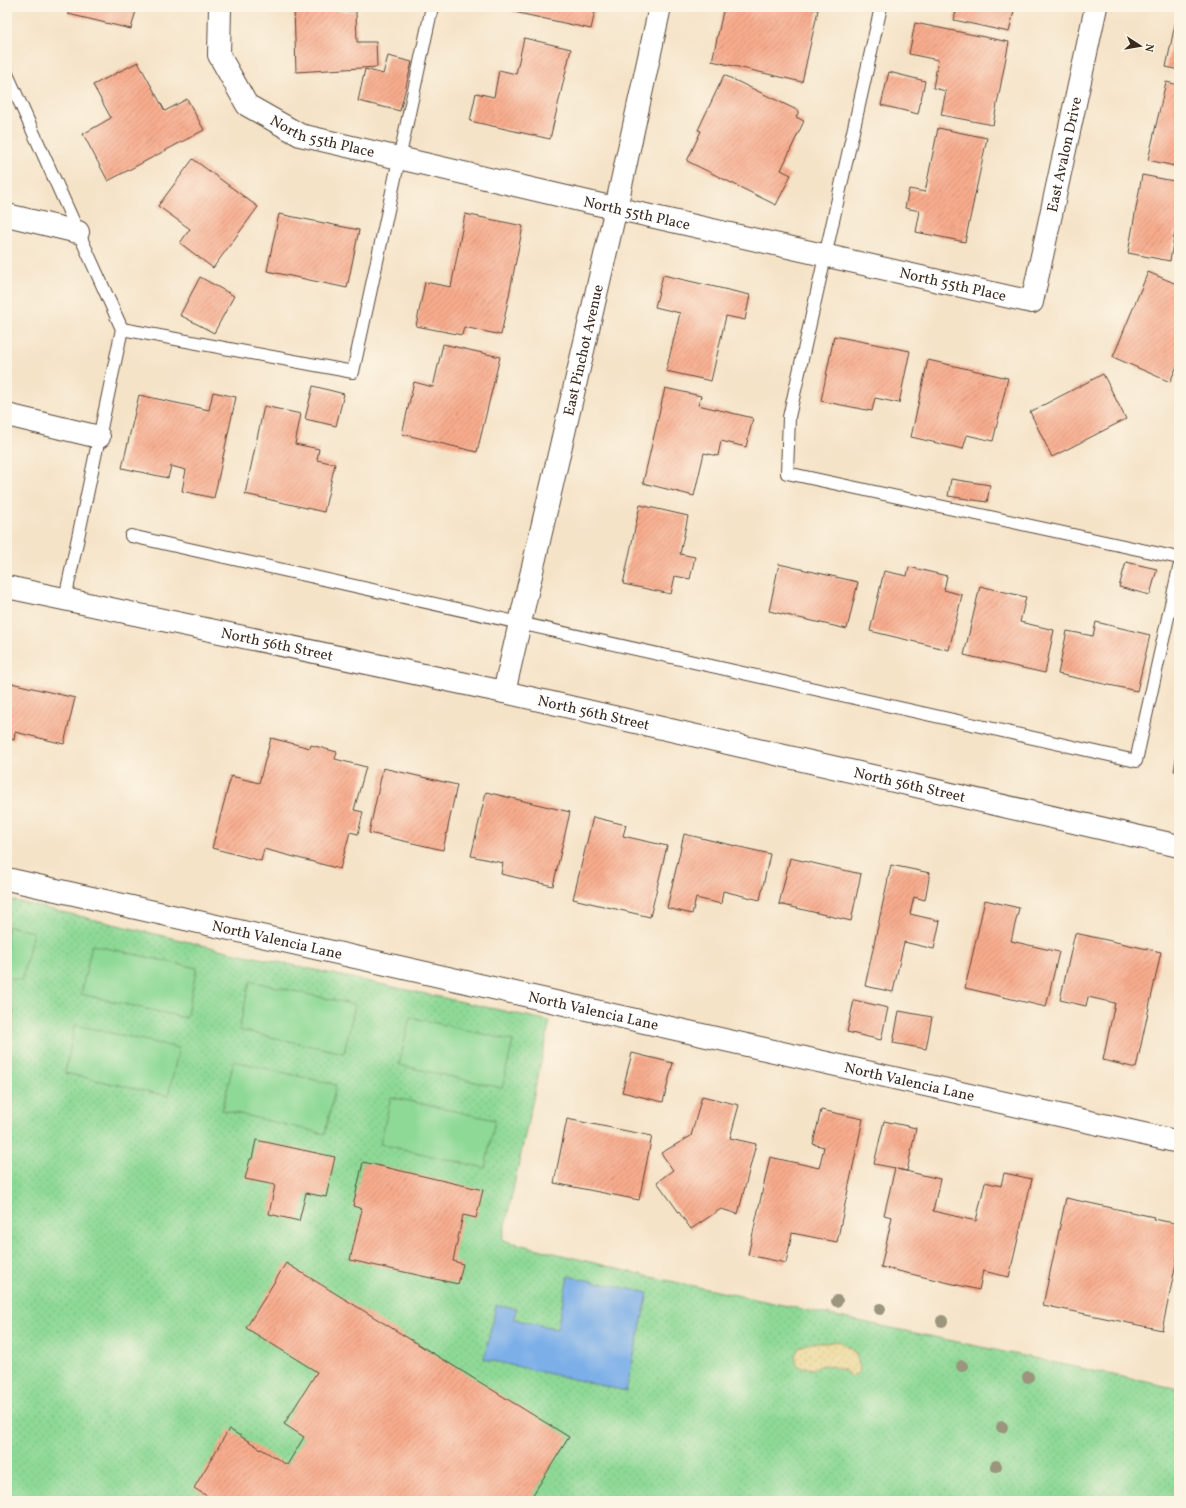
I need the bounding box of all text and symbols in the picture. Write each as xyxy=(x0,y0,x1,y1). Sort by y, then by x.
north arrow xyxy=(1120,26,1160,66)
text: N xyxy=(1140,42,1156,53)
street label: East Avalon Drive xyxy=(1043,95,1088,214)
street label: North 55th Place xyxy=(266,111,376,164)
street label: North 55th Place xyxy=(581,192,692,237)
street label: North 55th Place xyxy=(897,263,1008,308)
street label: East Pinchot Avenue xyxy=(559,283,610,418)
street label: North 56th Street xyxy=(219,623,335,668)
street label: North 56th Street xyxy=(535,691,651,737)
street label: North 56th Street xyxy=(851,763,967,809)
street label: North Valencia Lane xyxy=(210,916,344,966)
street label: North Valencia Lane xyxy=(526,987,660,1037)
street label: North Valencia Lane xyxy=(842,1058,976,1108)

